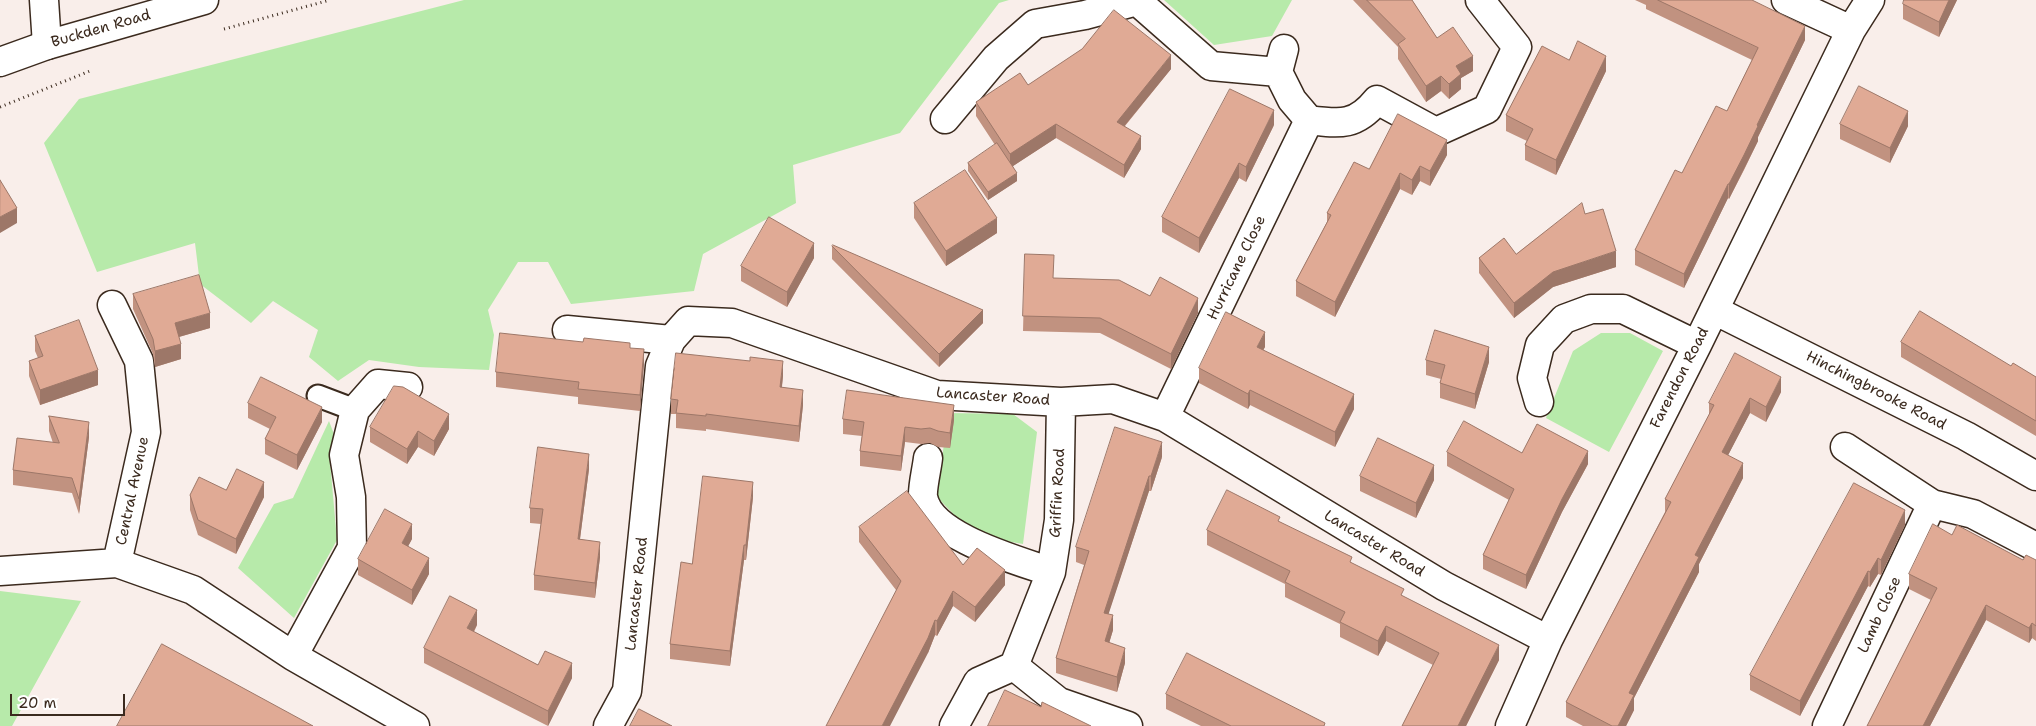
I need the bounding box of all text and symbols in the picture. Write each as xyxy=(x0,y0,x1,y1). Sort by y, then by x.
street label: Buckden Road xyxy=(49,6,153,52)
street label: Hurricane Close xyxy=(1204,213,1270,323)
street label: Farendon Road xyxy=(1647,325,1713,431)
street label: Hinchingbrooke Road xyxy=(1803,348,1949,434)
street label: Lancaster Road xyxy=(935,384,1051,410)
street label: Central Avenue xyxy=(113,435,153,547)
street label: Griffin Road xyxy=(1047,448,1069,538)
street label: Lancaster Road xyxy=(1320,507,1428,581)
street label: Lancaster Road xyxy=(622,536,652,652)
street label: Lamb Close xyxy=(1854,574,1906,656)
scale bar xyxy=(12,684,128,716)
text: 20 m xyxy=(18,693,57,713)

